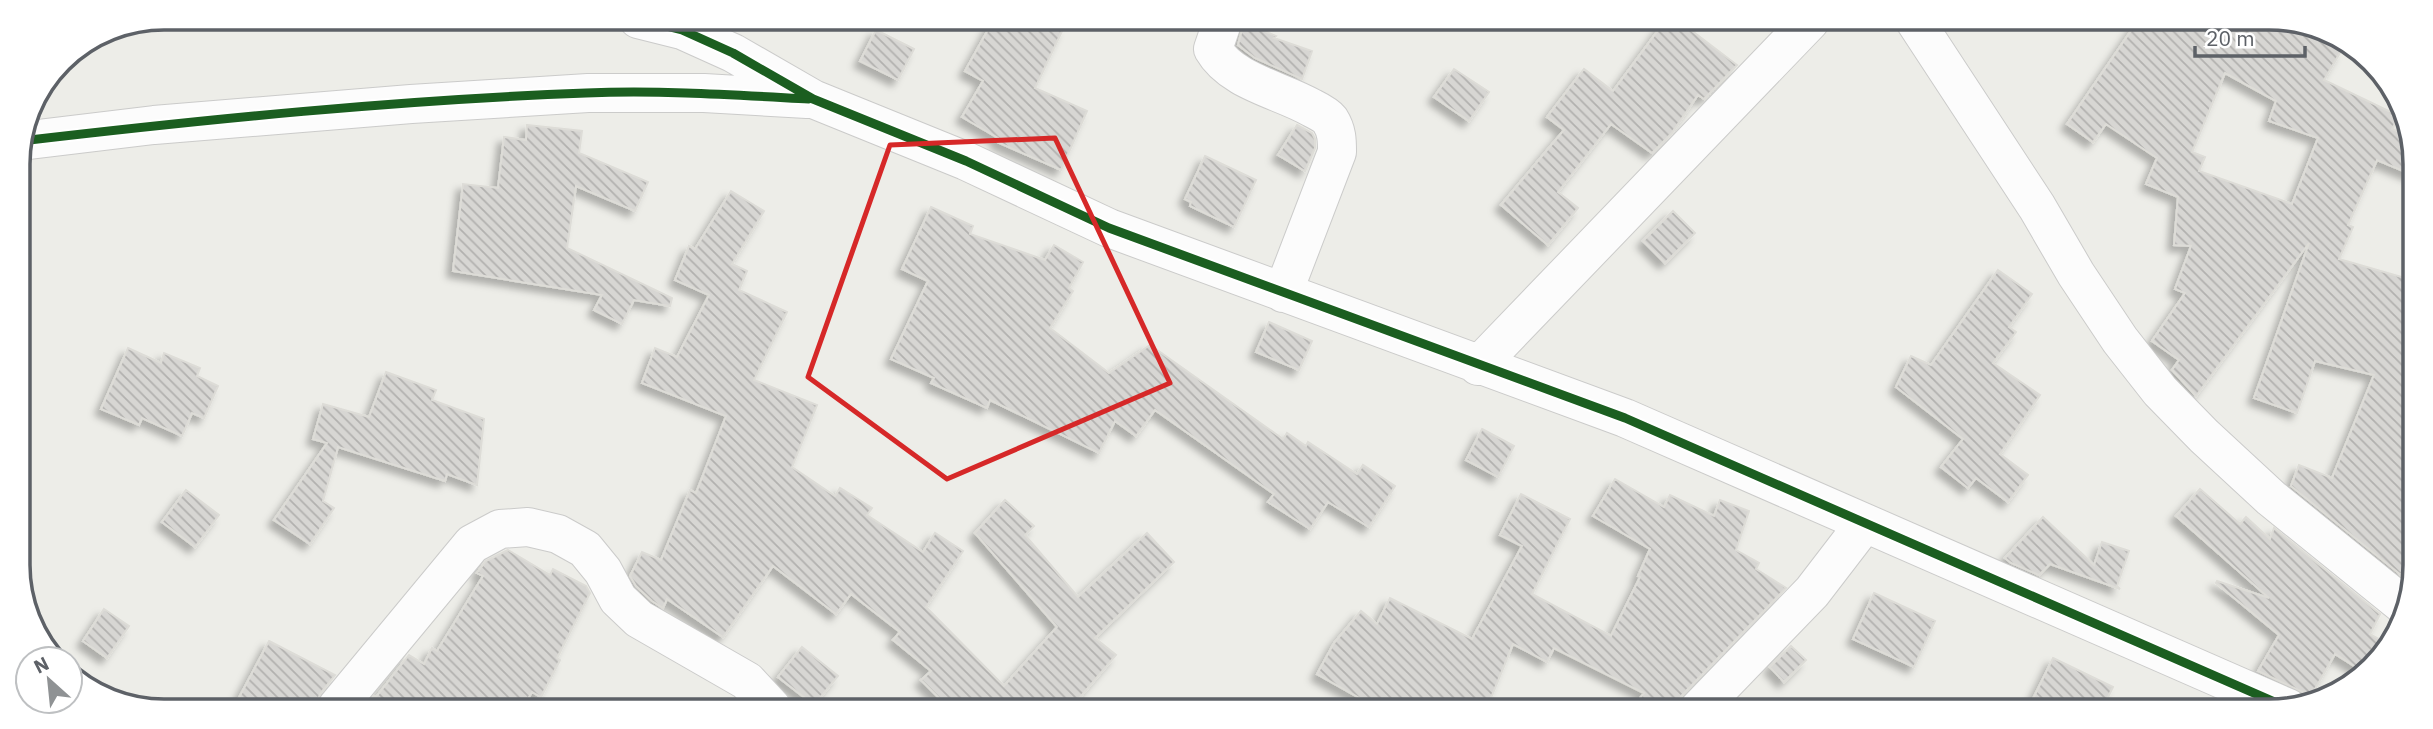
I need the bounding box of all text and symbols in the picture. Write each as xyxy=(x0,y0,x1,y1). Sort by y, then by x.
scale bar xyxy=(2195,14,2305,58)
text: 20 m xyxy=(2206,24,2255,52)
north arrow xyxy=(14,645,84,715)
text: N xyxy=(30,651,53,679)

